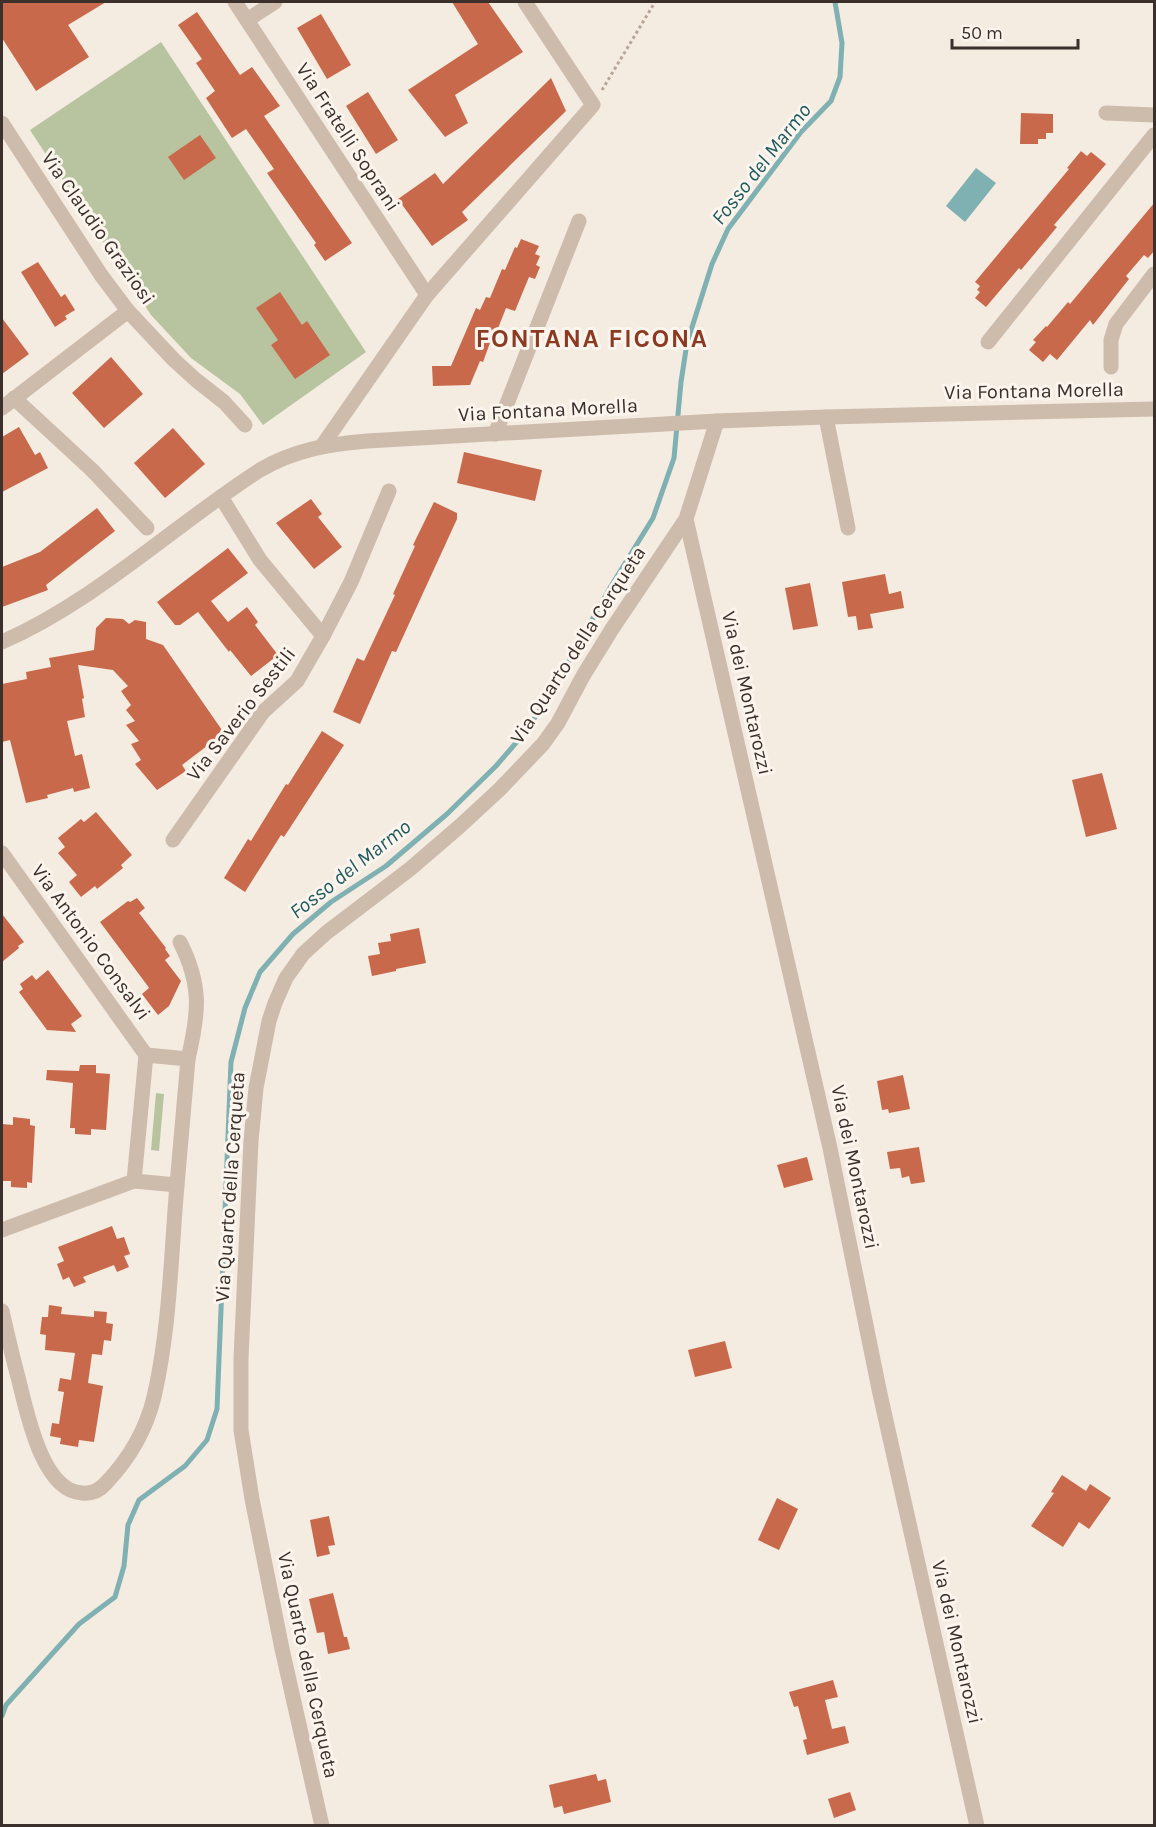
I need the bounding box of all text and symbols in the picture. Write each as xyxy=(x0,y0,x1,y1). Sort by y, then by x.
scale bar xyxy=(952,12,1078,50)
text: 50 m xyxy=(961,22,1003,44)
street label: Via Fratelli Soprani xyxy=(291,58,405,216)
water label: Fosso del Marmo xyxy=(706,98,816,229)
street label: Via Claudio Graziosi xyxy=(37,147,159,309)
district label: FONTANA FICONA xyxy=(475,323,709,354)
street label: Via Fontana Morella xyxy=(944,378,1124,404)
street label: Via Fontana Morella xyxy=(458,394,638,426)
street label: Via Quarto della Cerqueta xyxy=(505,542,651,748)
street label: Via dei Montarozzi xyxy=(717,609,777,777)
street label: Via Saverio Sestili xyxy=(182,643,300,785)
water label: Fosso del Marmo xyxy=(285,814,416,924)
street label: Via Antonio Consalvi xyxy=(27,860,155,1024)
street label: Via Quarto della Cerqueta xyxy=(210,1071,250,1303)
street label: Via dei Montarozzi xyxy=(826,1083,884,1251)
street label: Via Quarto della Cerqueta xyxy=(273,1550,343,1780)
street label: Via dei Montarozzi xyxy=(927,1558,987,1726)

